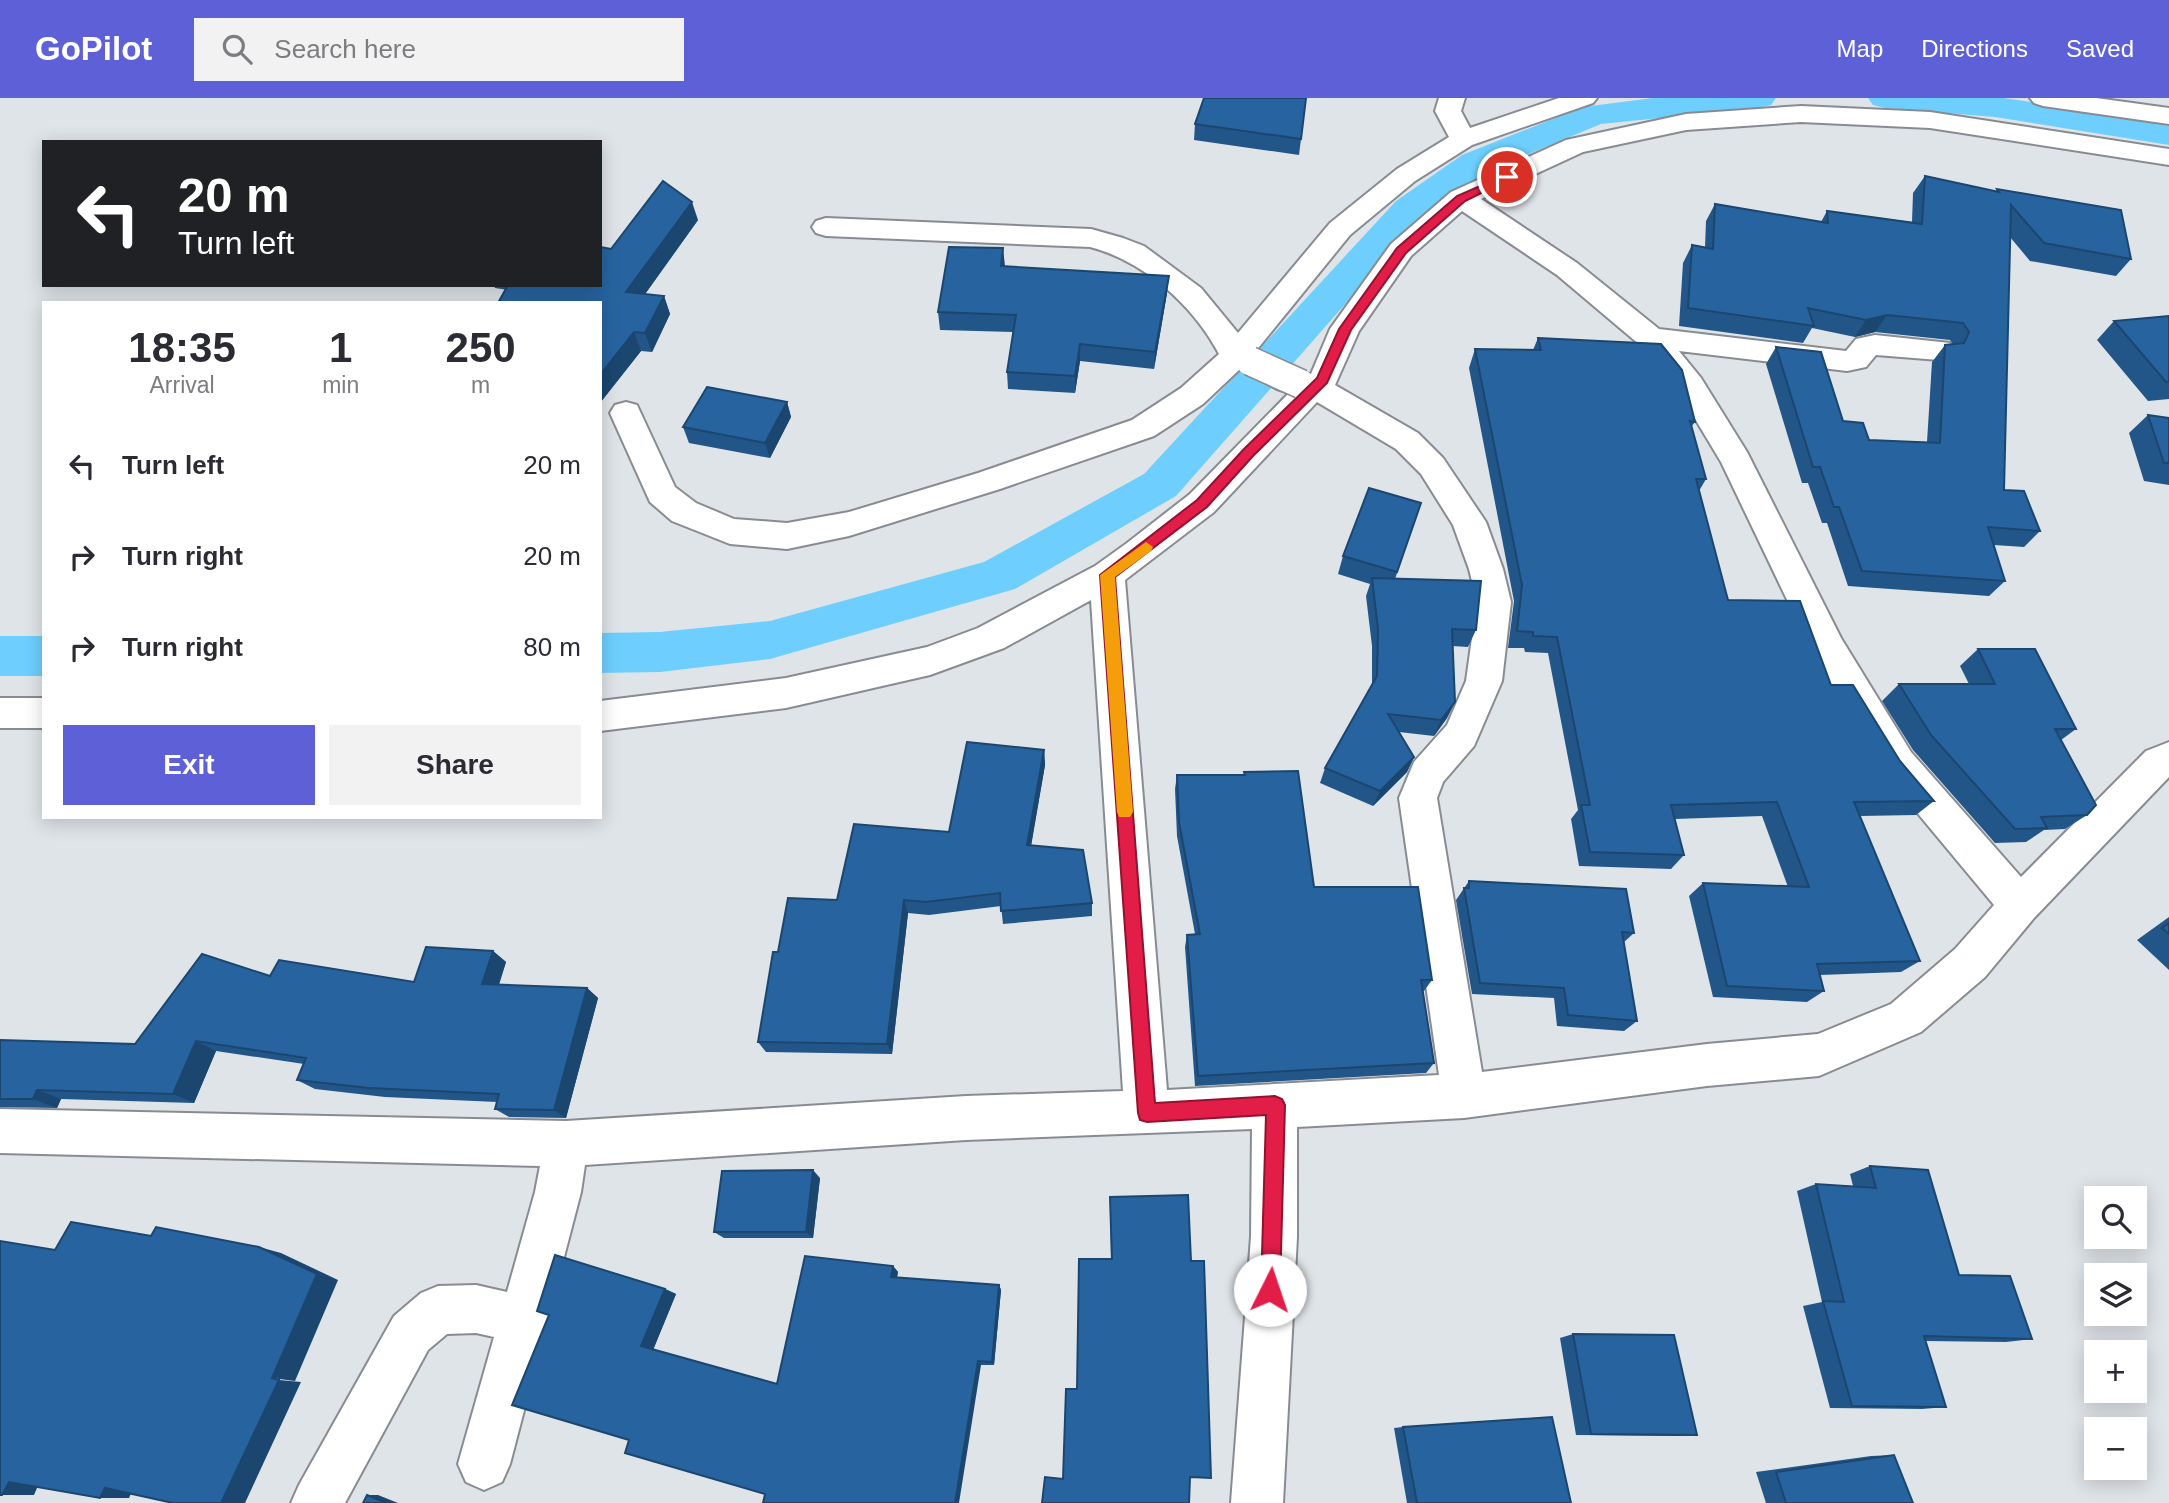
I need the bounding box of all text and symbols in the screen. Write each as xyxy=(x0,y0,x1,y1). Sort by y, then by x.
search box xyxy=(194,18,684,81)
text: GoPilot xyxy=(35,30,152,67)
icon: search xyxy=(218,30,256,68)
text: Search here xyxy=(274,34,416,64)
text: Map xyxy=(1837,35,1883,62)
text: Directions xyxy=(1921,35,2028,62)
text: Saved xyxy=(2066,35,2134,62)
pin xyxy=(1477,147,1537,207)
icon: arrive xyxy=(1488,158,1526,196)
icon: left xyxy=(63,168,154,259)
text: 20 m xyxy=(178,168,290,222)
text: Turn left xyxy=(178,225,294,261)
text: 18:35 xyxy=(128,324,236,371)
text: 1 xyxy=(329,324,352,371)
text: 250 xyxy=(446,324,516,371)
text: Arrival xyxy=(149,372,215,398)
text: min xyxy=(322,372,359,398)
text: m xyxy=(471,372,490,398)
icon: left xyxy=(63,447,101,485)
text: Turn left xyxy=(122,450,224,480)
text: 20 m xyxy=(523,450,581,480)
icon: right xyxy=(63,538,101,576)
text: Turn right xyxy=(122,541,243,571)
text: 20 m xyxy=(523,541,581,571)
icon: right xyxy=(63,629,101,667)
text: Turn right xyxy=(122,632,243,662)
text: 80 m xyxy=(523,632,581,662)
button: Exit xyxy=(63,725,315,805)
button: Share xyxy=(329,725,581,805)
map controls xyxy=(2084,1186,2147,1480)
button: search xyxy=(2084,1186,2147,1249)
position arrow xyxy=(1233,1253,1307,1327)
button: layers xyxy=(2084,1263,2147,1326)
button: + xyxy=(2084,1340,2147,1403)
button: − xyxy=(2084,1417,2147,1480)

